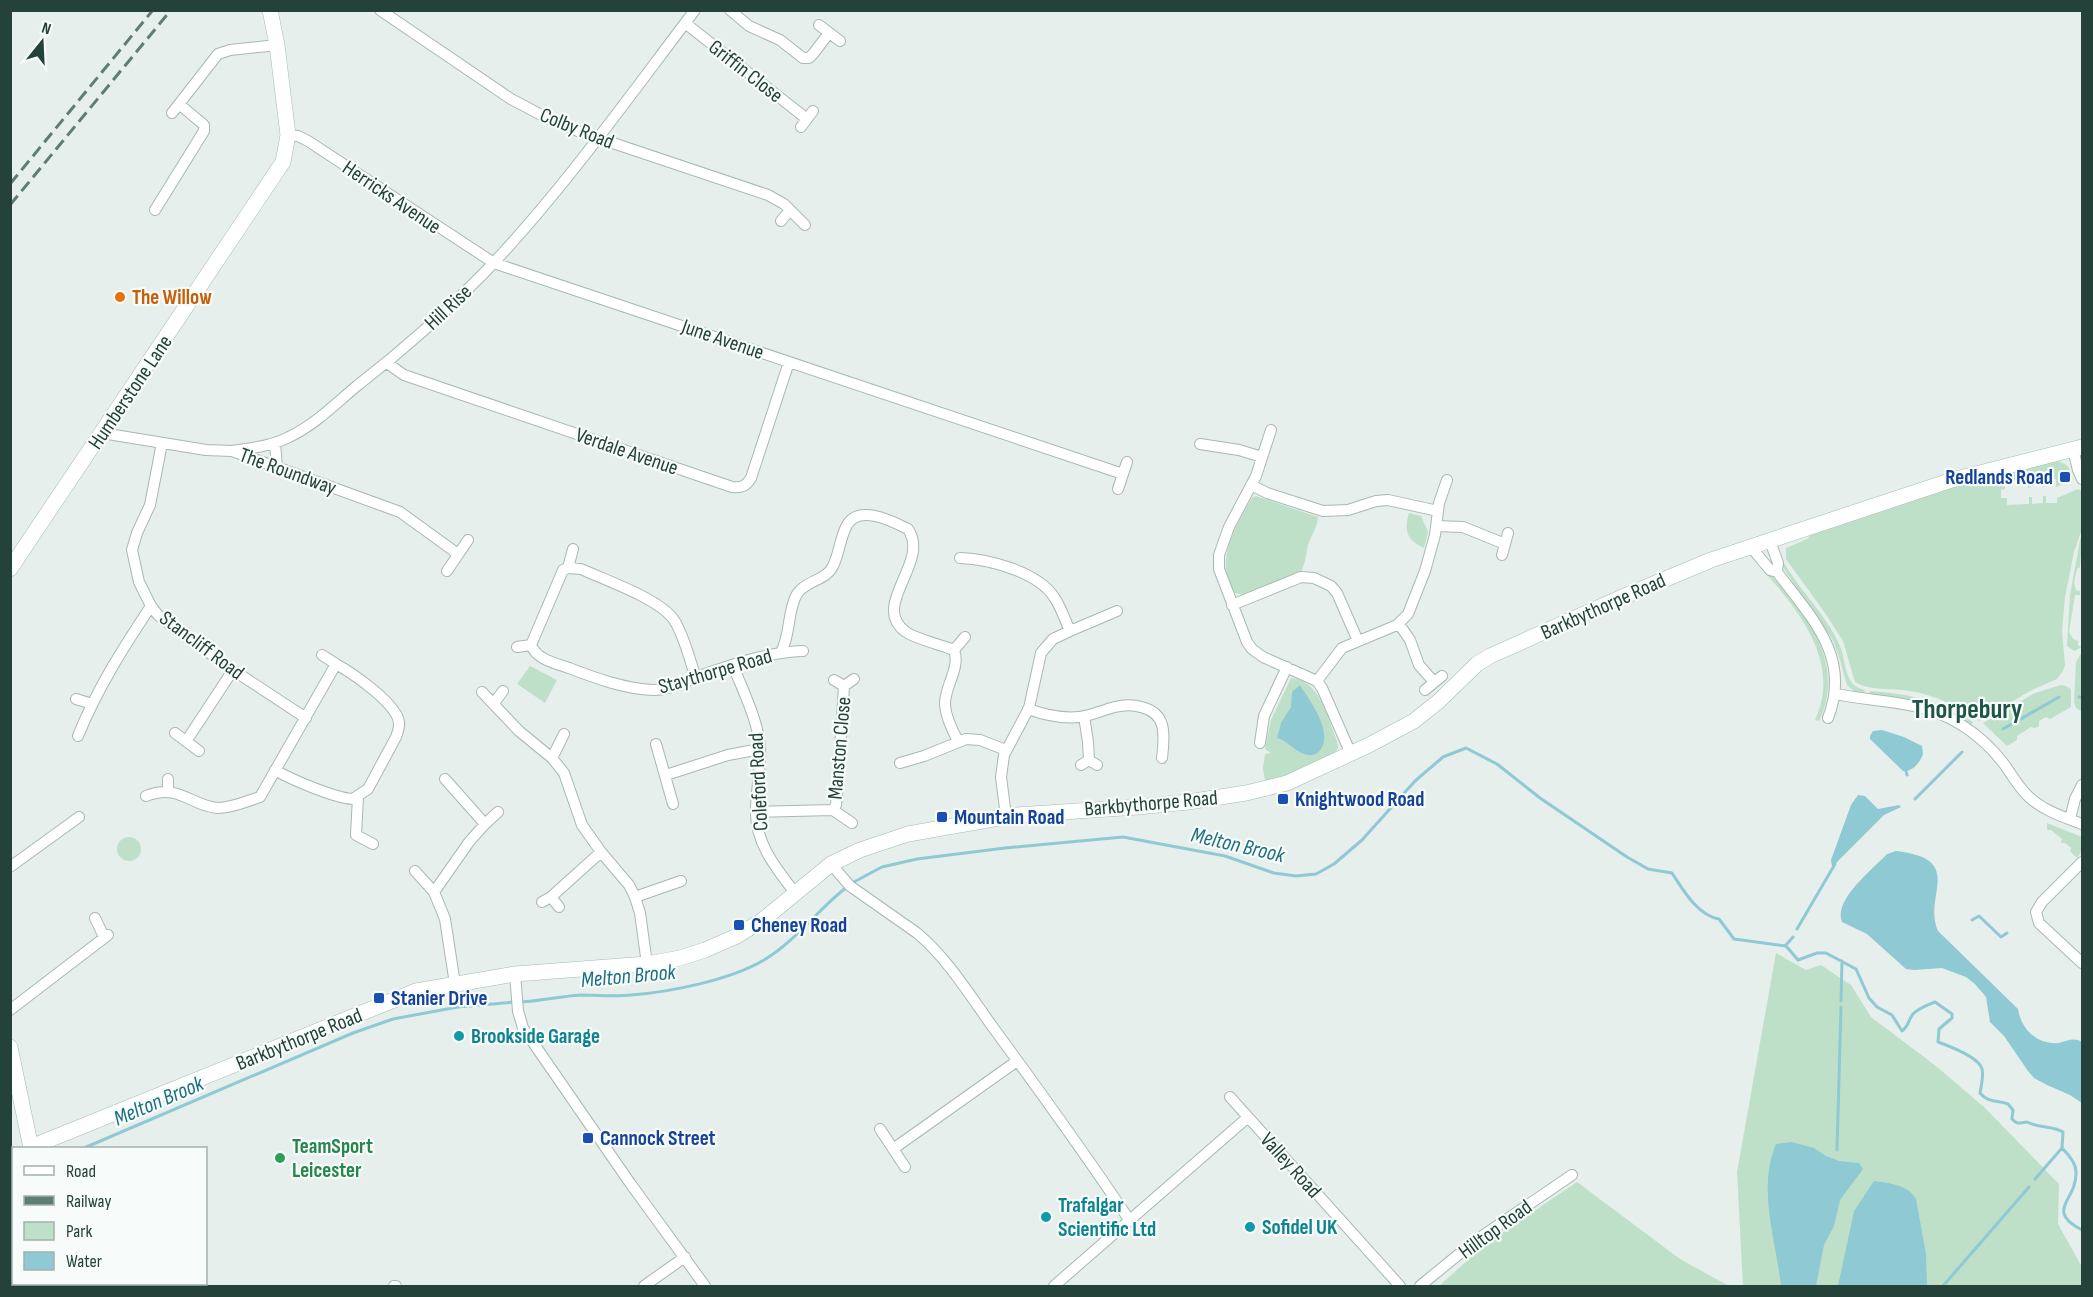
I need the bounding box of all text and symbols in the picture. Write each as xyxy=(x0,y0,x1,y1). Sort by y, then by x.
north arrow xyxy=(12,12,72,72)
text: N xyxy=(39,19,53,40)
street label: Griffin Close xyxy=(704,35,788,108)
street label: Colby Road xyxy=(536,102,617,155)
street label: Herricks Avenue xyxy=(338,155,446,239)
street label: Hill Rise xyxy=(420,279,477,335)
place label: The Willow xyxy=(132,285,212,310)
marker: The Willow xyxy=(113,290,127,304)
street label: June Avenue xyxy=(678,313,767,365)
street label: Humberstone Lane xyxy=(83,330,178,454)
street label: Verdale Avenue xyxy=(572,422,681,481)
street label: The Roundway xyxy=(236,442,340,501)
place label: Redlands Road xyxy=(1945,465,2053,490)
marker: Redlands Road xyxy=(2058,470,2072,484)
street label: Barkbythorpe Road xyxy=(1537,568,1669,645)
street label: Stancliff Road xyxy=(154,606,249,685)
street label: Staythorpe Road xyxy=(655,643,775,700)
district label: Thorpebury xyxy=(1912,694,2022,726)
street label: Manston Close xyxy=(823,696,856,801)
street label: Coleford Road xyxy=(743,732,774,832)
street label: Barkbythorpe Road xyxy=(1083,785,1219,822)
place label: Knightwood Road xyxy=(1295,787,1424,812)
marker: Knightwood Road xyxy=(1276,792,1290,806)
place label: Mountain Road xyxy=(954,805,1064,830)
marker: Mountain Road xyxy=(935,810,949,824)
water label: Melton Brook xyxy=(1188,822,1288,869)
place label: Cheney Road xyxy=(751,913,847,938)
marker: Cheney Road xyxy=(732,918,746,932)
water label: Melton Brook xyxy=(580,959,677,994)
place label: Stanier Drive xyxy=(391,986,488,1011)
marker: Stanier Drive xyxy=(372,991,386,1005)
street label: Barkbythorpe Road xyxy=(232,1003,366,1076)
place label: Brookside Garage xyxy=(471,1024,600,1049)
marker: Brookside Garage xyxy=(452,1029,466,1043)
water label: Melton Brook xyxy=(110,1070,208,1132)
place label: Cannock Street xyxy=(600,1126,716,1151)
street label: Valley Road xyxy=(1255,1127,1326,1203)
marker: Cannock Street xyxy=(581,1131,595,1145)
place label: TeamSport Leicester xyxy=(292,1134,373,1183)
legend xyxy=(12,1147,207,1285)
marker: TeamSport Leicester xyxy=(273,1151,287,1165)
text: Road xyxy=(66,1161,96,1182)
text: Railway xyxy=(66,1191,111,1212)
place label: Trafalgar Scientific Ltd xyxy=(1058,1193,1156,1242)
street label: Hilltop Road xyxy=(1454,1194,1537,1264)
marker: Trafalgar Scientific Ltd xyxy=(1039,1210,1053,1224)
place label: Sofidel UK xyxy=(1262,1215,1338,1240)
marker: Sofidel UK xyxy=(1243,1220,1257,1234)
text: Park xyxy=(66,1221,92,1242)
text: Water xyxy=(66,1251,102,1272)

